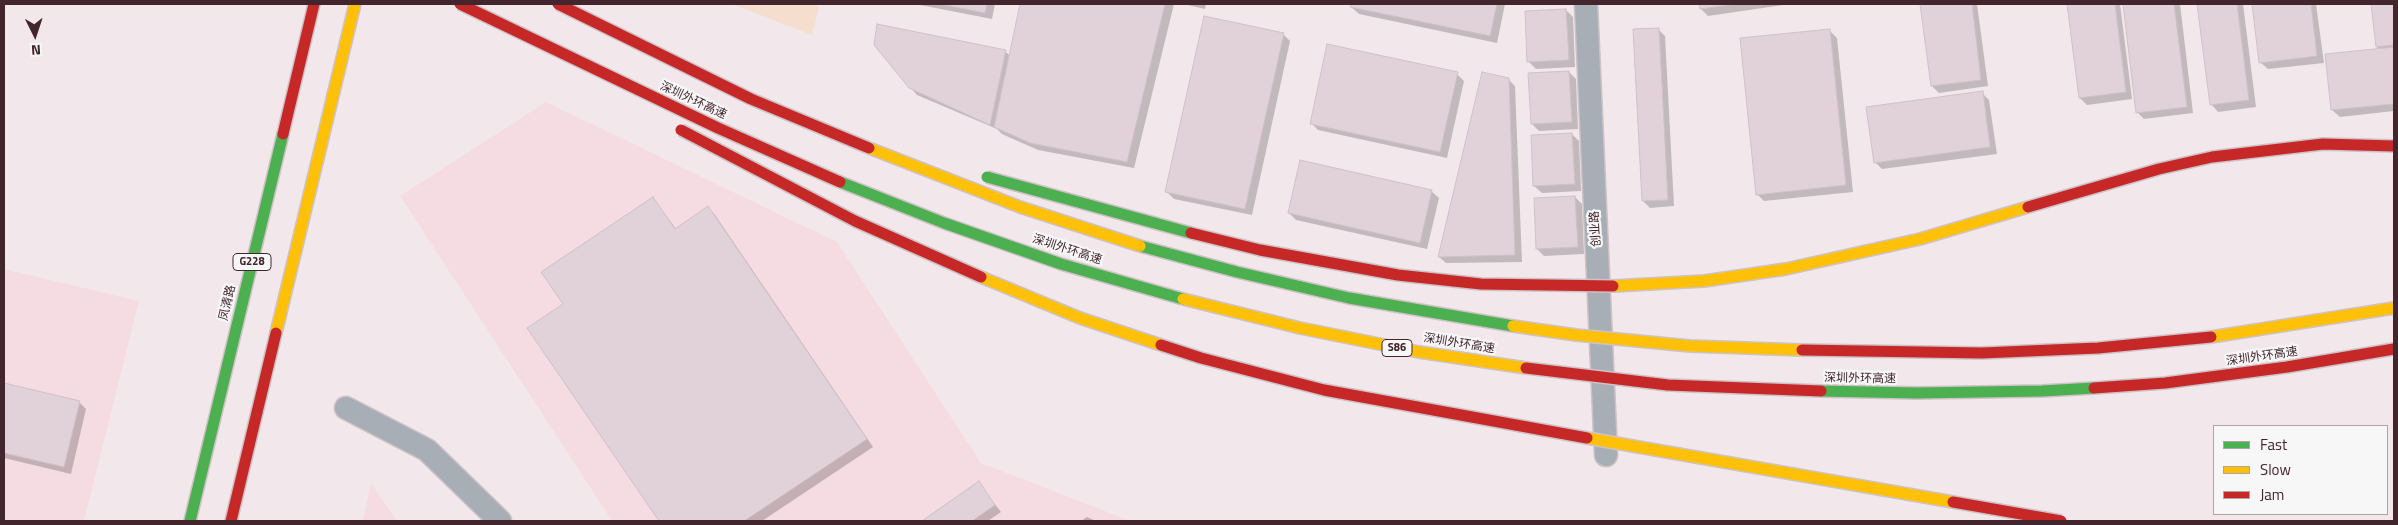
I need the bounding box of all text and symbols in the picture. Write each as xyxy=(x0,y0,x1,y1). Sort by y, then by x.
north arrow xyxy=(10,10,60,60)
text: N xyxy=(31,40,42,61)
street label: 深圳外环高速 xyxy=(657,79,729,123)
street label: 创业路 xyxy=(1588,211,1604,247)
street label: 深圳外环高速 xyxy=(1031,232,1103,268)
road number: G228 xyxy=(233,253,271,270)
street label: 凤清路 xyxy=(217,284,239,322)
street label: 深圳外环高速 xyxy=(1422,331,1496,357)
road number: S86 xyxy=(1382,339,1412,356)
street label: 深圳外环高速 xyxy=(2225,345,2299,369)
street label: 深圳外环高速 xyxy=(1824,371,1896,387)
legend xyxy=(2213,425,2388,515)
text: Fast xyxy=(2260,433,2287,456)
text: Slow xyxy=(2260,458,2291,481)
text: Jam xyxy=(2260,483,2284,506)

